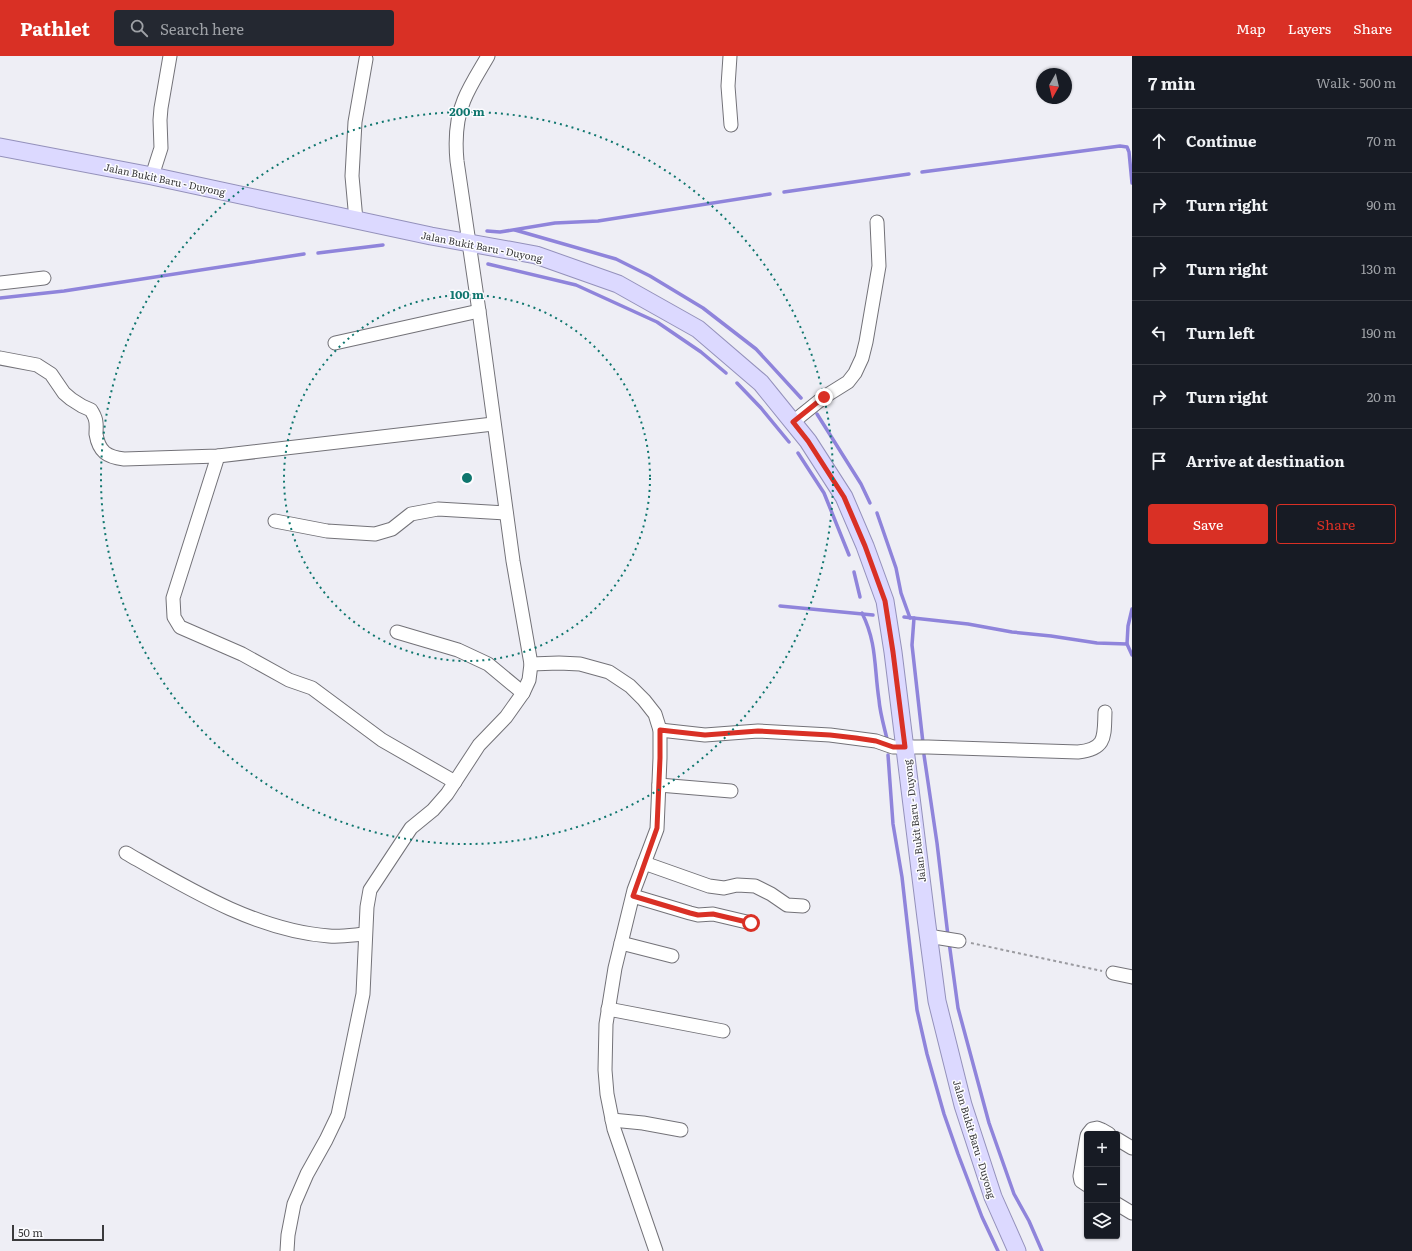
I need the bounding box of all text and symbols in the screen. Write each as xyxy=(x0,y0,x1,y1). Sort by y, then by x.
search box xyxy=(114,10,394,46)
text: Pathlet xyxy=(20,14,90,42)
icon: search xyxy=(128,17,150,39)
text: Search here xyxy=(160,17,244,40)
text: Map xyxy=(1236,18,1266,38)
text: Layers xyxy=(1288,18,1331,38)
text: Share xyxy=(1353,18,1392,38)
north arrow xyxy=(1036,68,1072,104)
text: 7 min xyxy=(1148,70,1196,95)
text: Walk · 500 m xyxy=(1316,73,1396,92)
text: 200 m xyxy=(449,102,485,120)
text: Continue xyxy=(1186,129,1256,152)
icon: ahead xyxy=(1148,130,1170,152)
text: 70 m xyxy=(1367,131,1396,150)
street label: Jalan Bukit Baru - Duyong xyxy=(103,159,227,199)
text: Turn right xyxy=(1186,193,1268,216)
icon: right xyxy=(1148,194,1170,216)
text: 90 m xyxy=(1366,195,1396,214)
street label: Jalan Bukit Baru - Duyong xyxy=(420,227,545,265)
text: Turn right xyxy=(1186,257,1268,280)
icon: right xyxy=(1148,258,1170,280)
text: 130 m xyxy=(1361,259,1396,278)
text: 100 m xyxy=(450,285,484,303)
text: Turn left xyxy=(1186,321,1255,344)
icon: left xyxy=(1148,322,1170,344)
text: 190 m xyxy=(1361,323,1396,342)
text: Turn right xyxy=(1186,385,1268,408)
icon: right xyxy=(1148,386,1170,408)
text: 20 m xyxy=(1367,387,1396,406)
route end xyxy=(815,388,833,406)
text: Arrive at destination xyxy=(1186,449,1345,472)
icon: arrive xyxy=(1148,450,1170,472)
centre of rings xyxy=(460,471,474,485)
button: Save xyxy=(1148,504,1268,544)
button: Share xyxy=(1276,504,1396,544)
street label: Jalan Bukit Baru - Duyong xyxy=(899,758,929,883)
route start xyxy=(742,914,760,932)
street label: Jalan Bukit Baru - Duyong xyxy=(950,1078,1000,1201)
map controls xyxy=(1084,1131,1120,1239)
button: + xyxy=(1084,1131,1120,1167)
button: − xyxy=(1084,1167,1120,1203)
button: layers xyxy=(1084,1203,1120,1239)
scale bar xyxy=(12,1223,104,1242)
text: 50 m xyxy=(18,1224,43,1240)

